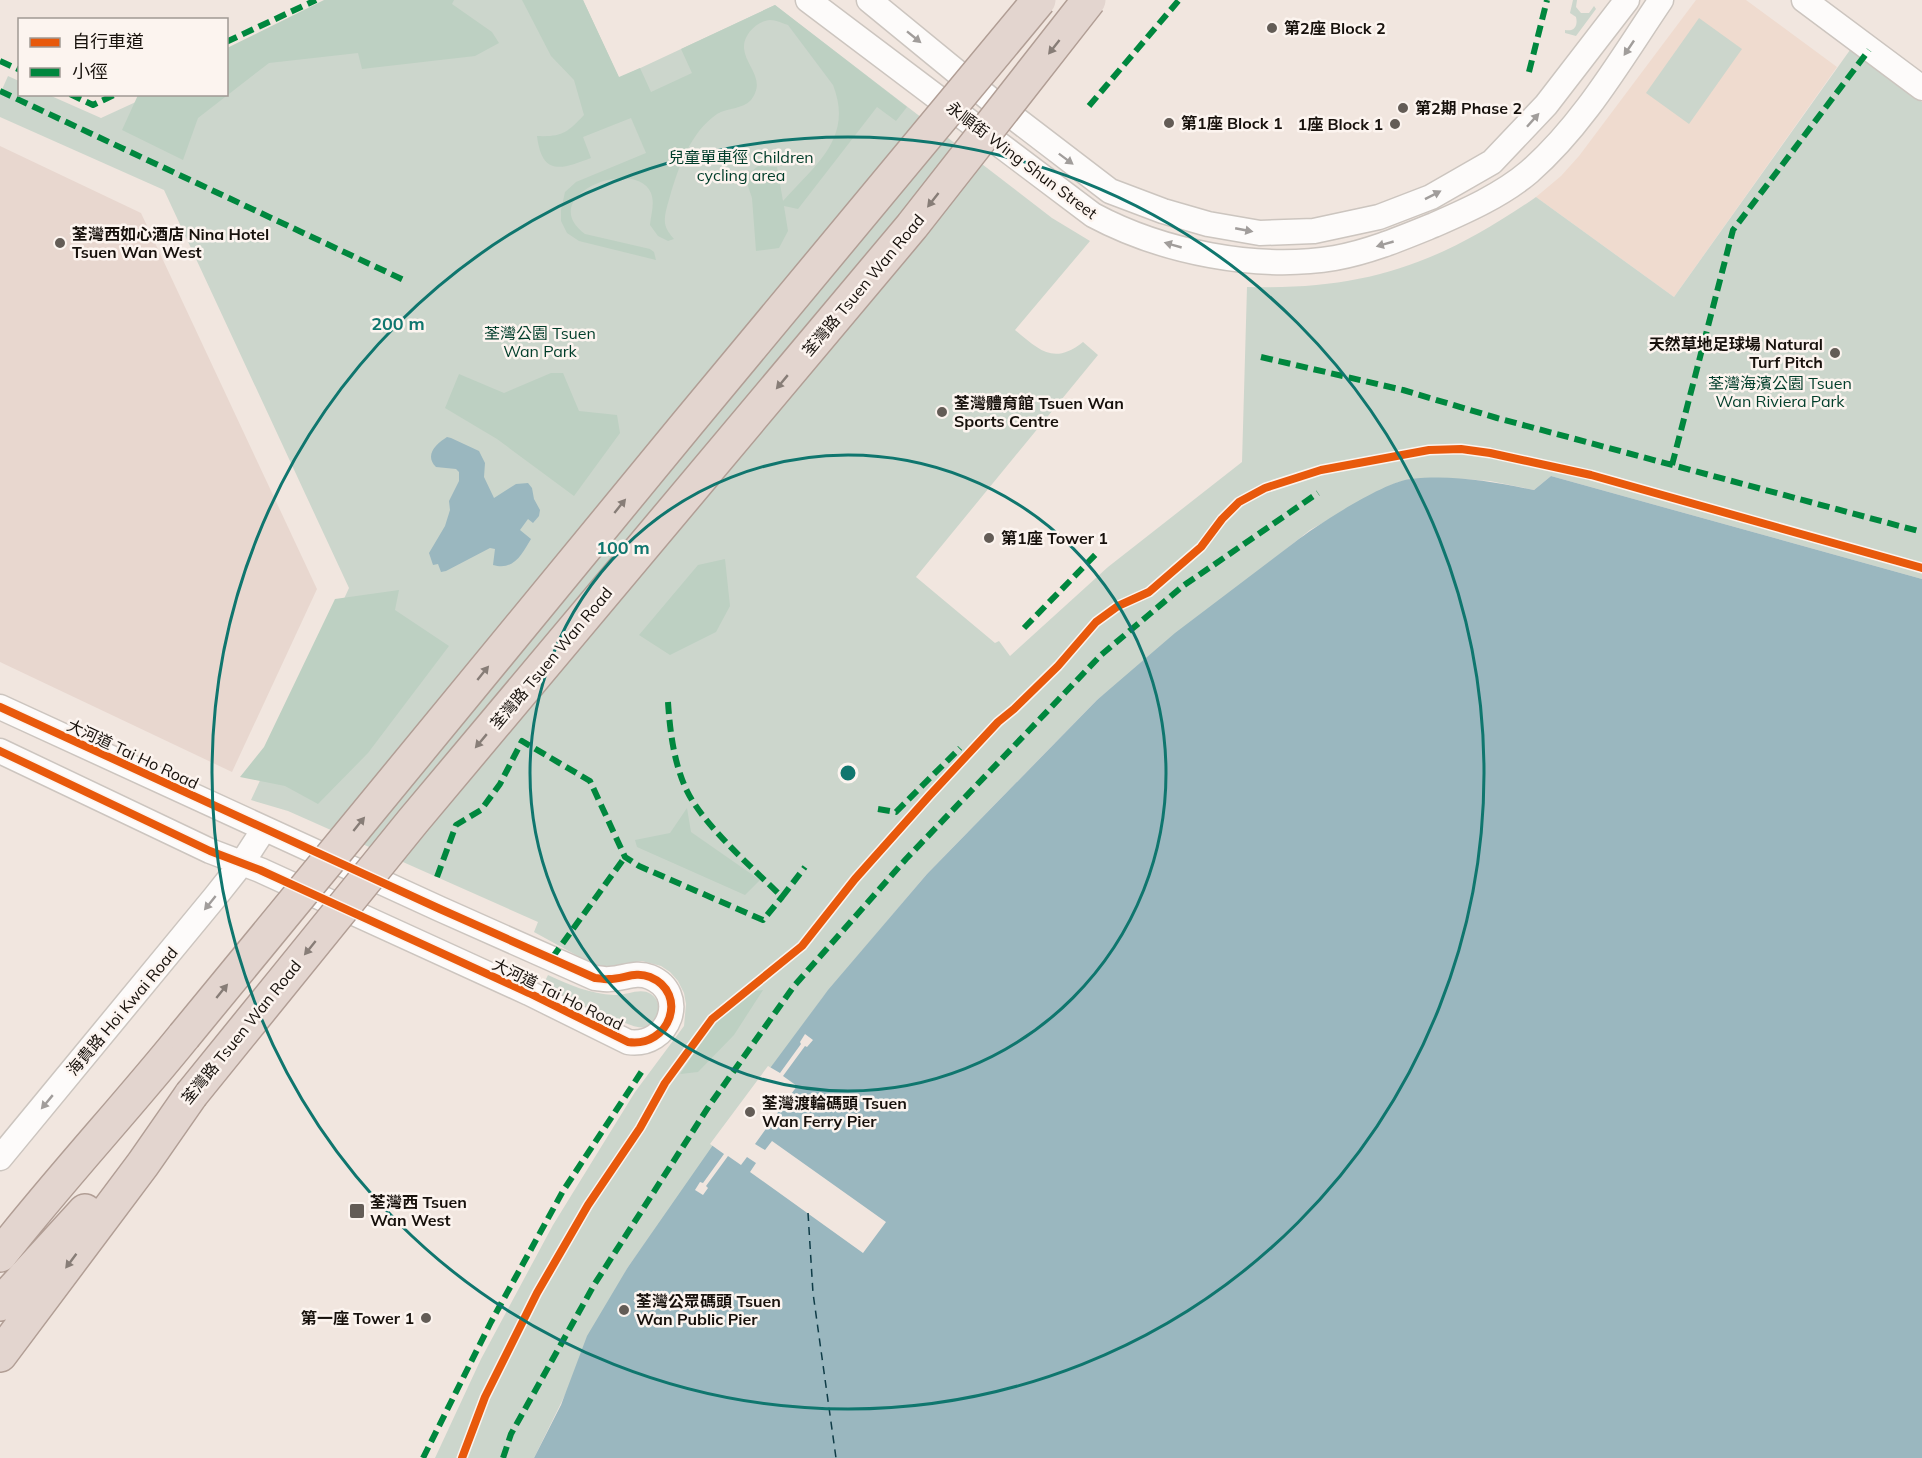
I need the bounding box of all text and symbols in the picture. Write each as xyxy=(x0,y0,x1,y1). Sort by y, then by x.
legend xyxy=(18,18,228,96)
place label: 第2座 Block 2 xyxy=(1284,18,1386,38)
marker: 第2座 Block 2 xyxy=(1265,21,1279,35)
text: 自行車道 xyxy=(72,30,144,53)
one-way arrow xyxy=(906,30,921,43)
one-way arrow xyxy=(1048,39,1060,54)
one-way arrow xyxy=(1623,40,1634,57)
text: 小徑 xyxy=(72,60,108,83)
street label: 永順街 Wing Shun Street xyxy=(943,97,1102,223)
place label: 第2期 Phase 2 xyxy=(1415,98,1522,118)
marker: 第2期 Phase 2 xyxy=(1396,101,1410,115)
place label: 第1座 Block 1 xyxy=(1181,113,1283,133)
one-way arrow xyxy=(1526,113,1539,128)
place label: 1座 Block 1 xyxy=(1297,114,1383,134)
marker: 第1座 Block 1 xyxy=(1162,116,1176,130)
marker: 1座 Block 1 xyxy=(1388,117,1402,131)
park label: 兒童單車徑 Children cycling area xyxy=(668,147,814,185)
one-way arrow xyxy=(1059,152,1074,164)
one-way arrow xyxy=(1425,190,1442,200)
one-way arrow xyxy=(928,192,940,207)
street label: 荃灣路 Tsuen Wan Road xyxy=(798,210,928,360)
place label: 荃灣西如心酒店 Nina Hotel Tsuen Wan West xyxy=(72,224,269,262)
one-way arrow xyxy=(1235,226,1254,235)
marker: 荃灣西如心酒店 Nina Hotel Tsuen Wan West xyxy=(53,236,67,250)
one-way arrow xyxy=(1164,240,1182,249)
one-way arrow xyxy=(1376,240,1394,249)
text: 200 m xyxy=(371,312,425,335)
park label: 荃灣公園 Tsuen Wan Park xyxy=(484,323,596,361)
place label: 天然草地足球場 Natural Turf Pitch xyxy=(1649,334,1823,372)
marker: 天然草地足球場 Natural Turf Pitch xyxy=(1828,346,1842,360)
park label: 荃灣海濱公園 Tsuen Wan Riviera Park xyxy=(1708,373,1852,411)
one-way arrow xyxy=(776,374,789,389)
place label: 荃灣體育館 Tsuen Wan Sports Centre xyxy=(954,393,1124,431)
marker: 荃灣體育館 Tsuen Wan Sports Centre xyxy=(935,405,949,419)
one-way arrow xyxy=(613,498,626,514)
place label: 第1座 Tower 1 xyxy=(1001,528,1108,548)
marker: 第1座 Tower 1 xyxy=(982,531,996,545)
text: 100 m xyxy=(596,536,650,559)
street label: 荃灣路 Tsuen Wan Road xyxy=(486,583,616,733)
one-way arrow xyxy=(476,665,489,681)
street label: 大河道 Tai Ho Road xyxy=(64,715,202,793)
one-way arrow xyxy=(475,733,488,749)
centre of rings xyxy=(838,763,858,783)
one-way arrow xyxy=(352,817,365,832)
one-way arrow xyxy=(204,896,217,911)
one-way arrow xyxy=(304,940,317,956)
street label: 海貴路 Hoi Kwai Road xyxy=(62,943,182,1079)
street label: 大河道 Tai Ho Road xyxy=(489,954,627,1034)
street label: 荃灣路 Tsuen Wan Road xyxy=(177,956,305,1108)
one-way arrow xyxy=(215,983,227,998)
place label: 荃灣渡輪碼頭 Tsuen Wan Ferry Pier xyxy=(762,1093,907,1131)
one-way arrow xyxy=(40,1094,53,1110)
marker: 荃灣渡輪碼頭 Tsuen Wan Ferry Pier xyxy=(743,1105,757,1119)
place label: 荃灣西 Tsuen Wan West xyxy=(370,1192,467,1230)
marker: 荃灣西 Tsuen Wan West xyxy=(348,1202,366,1220)
one-way arrow xyxy=(65,1254,77,1269)
place label: 荃灣公眾碼頭 Tsuen Wan Public Pier xyxy=(636,1291,781,1329)
marker: 荃灣公眾碼頭 Tsuen Wan Public Pier xyxy=(617,1303,631,1317)
place label: 第一座 Tower 1 xyxy=(301,1308,414,1328)
marker: 第一座 Tower 1 xyxy=(419,1311,433,1325)

